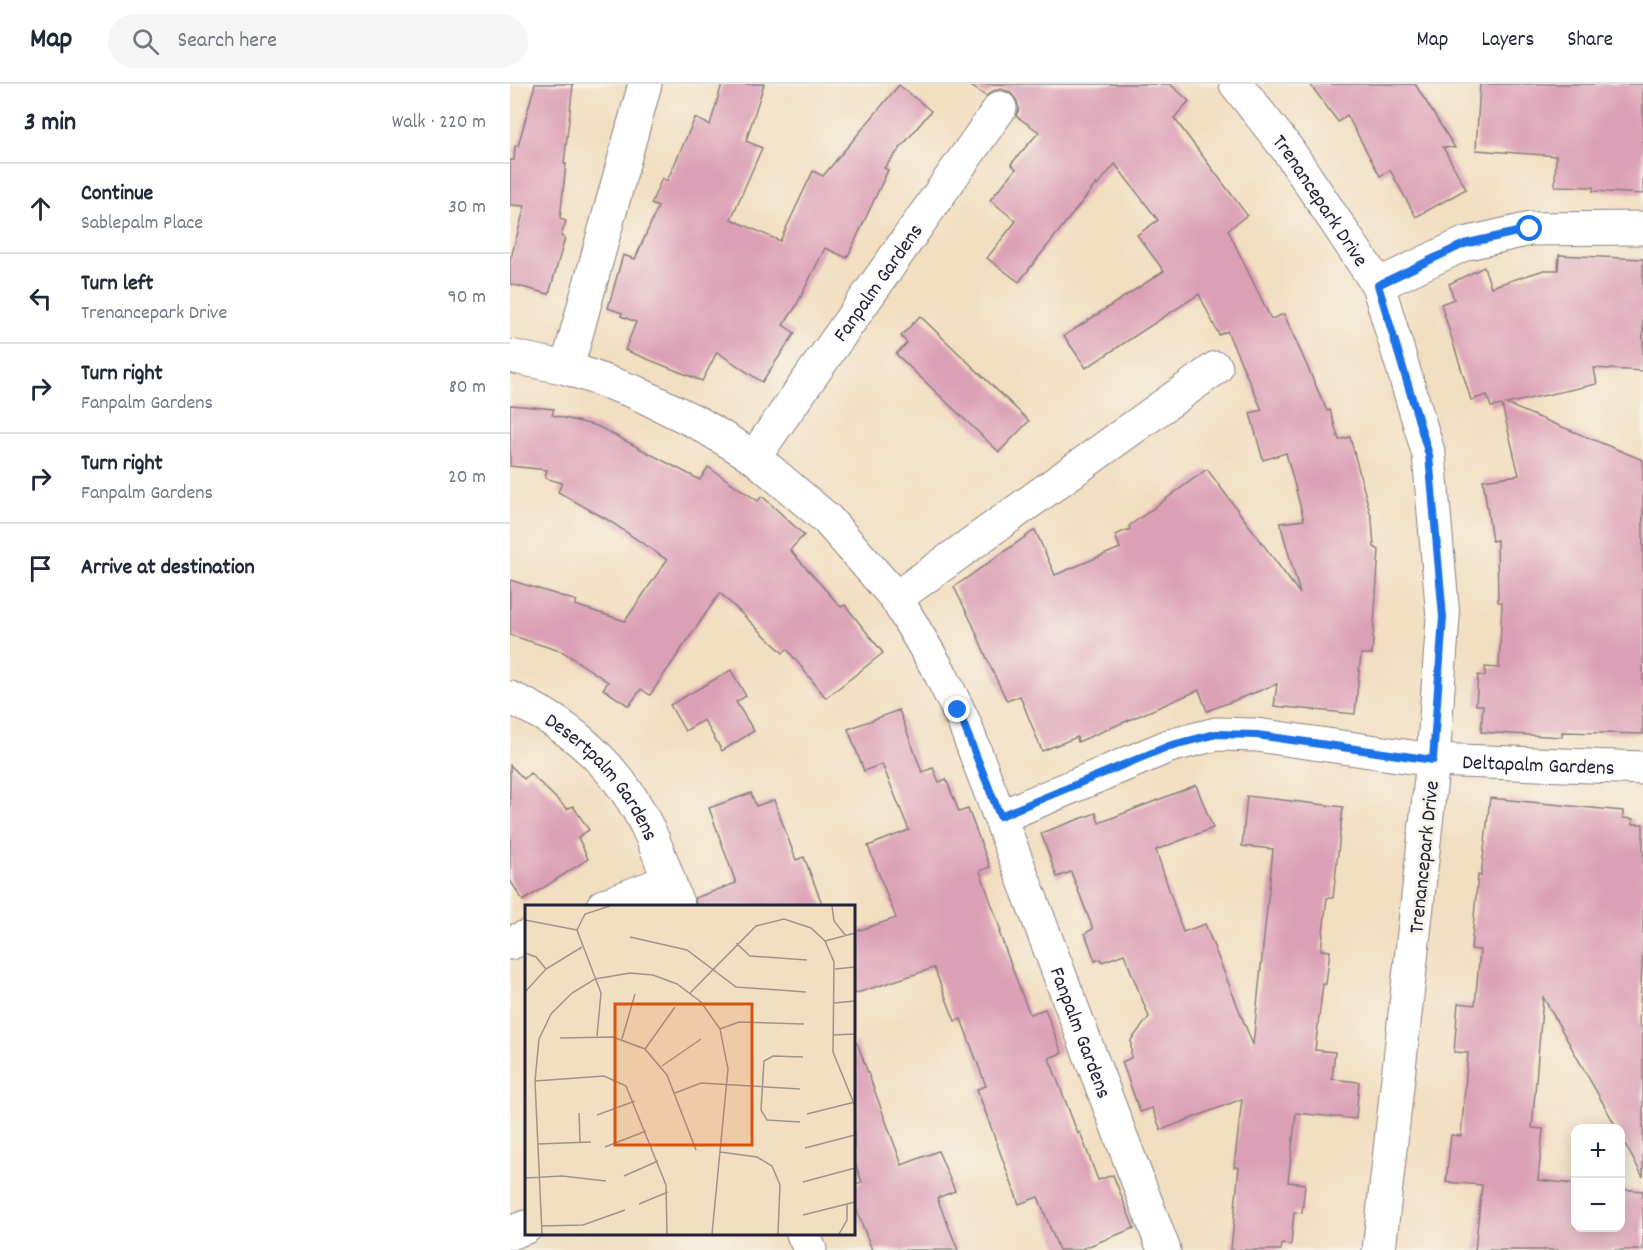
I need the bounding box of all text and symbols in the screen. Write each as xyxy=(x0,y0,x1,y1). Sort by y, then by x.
search box xyxy=(108,14,528,68)
text: Map xyxy=(30,21,72,61)
icon: search xyxy=(129,25,162,58)
text: Search here xyxy=(177,26,277,57)
text: Map xyxy=(1417,26,1448,56)
text: Layers xyxy=(1481,26,1534,56)
text: Share xyxy=(1567,26,1613,56)
text: 3 min xyxy=(24,105,76,142)
text: Walk · 220 m xyxy=(392,109,486,137)
street label: Trenancepark Drive xyxy=(1263,129,1374,274)
text: Continue xyxy=(81,179,153,210)
icon: ahead xyxy=(24,192,57,225)
text: 30 m xyxy=(448,194,486,222)
text: Sablepalm Place xyxy=(81,210,203,238)
route start xyxy=(1516,215,1542,241)
street label: Fanpalm Gardens xyxy=(828,219,932,349)
text: Turn left xyxy=(81,269,153,300)
icon: left xyxy=(24,282,57,315)
text: 90 m xyxy=(448,284,486,312)
text: Trenancepark Drive xyxy=(81,300,227,328)
text: Turn right xyxy=(81,359,163,390)
icon: right xyxy=(24,372,57,405)
text: 80 m xyxy=(449,374,486,402)
text: Fanpalm Gardens xyxy=(81,390,213,418)
text: Turn right xyxy=(81,449,163,480)
icon: right xyxy=(24,462,57,495)
text: 20 m xyxy=(448,464,486,492)
text: Fanpalm Gardens xyxy=(81,480,213,508)
icon: arrive xyxy=(24,552,57,585)
text: Arrive at destination xyxy=(81,553,255,584)
route end xyxy=(944,696,970,722)
street label: Desertpalm Gardens xyxy=(538,707,664,846)
street label: Deltapalm Gardens xyxy=(1461,749,1615,785)
street label: Trenancepark Drive xyxy=(1403,779,1449,935)
inset map xyxy=(525,905,855,1235)
street label: Fanpalm Gardens xyxy=(1040,963,1117,1103)
map controls xyxy=(1571,1124,1625,1232)
button: + xyxy=(1571,1124,1625,1178)
button: − xyxy=(1571,1178,1625,1232)

